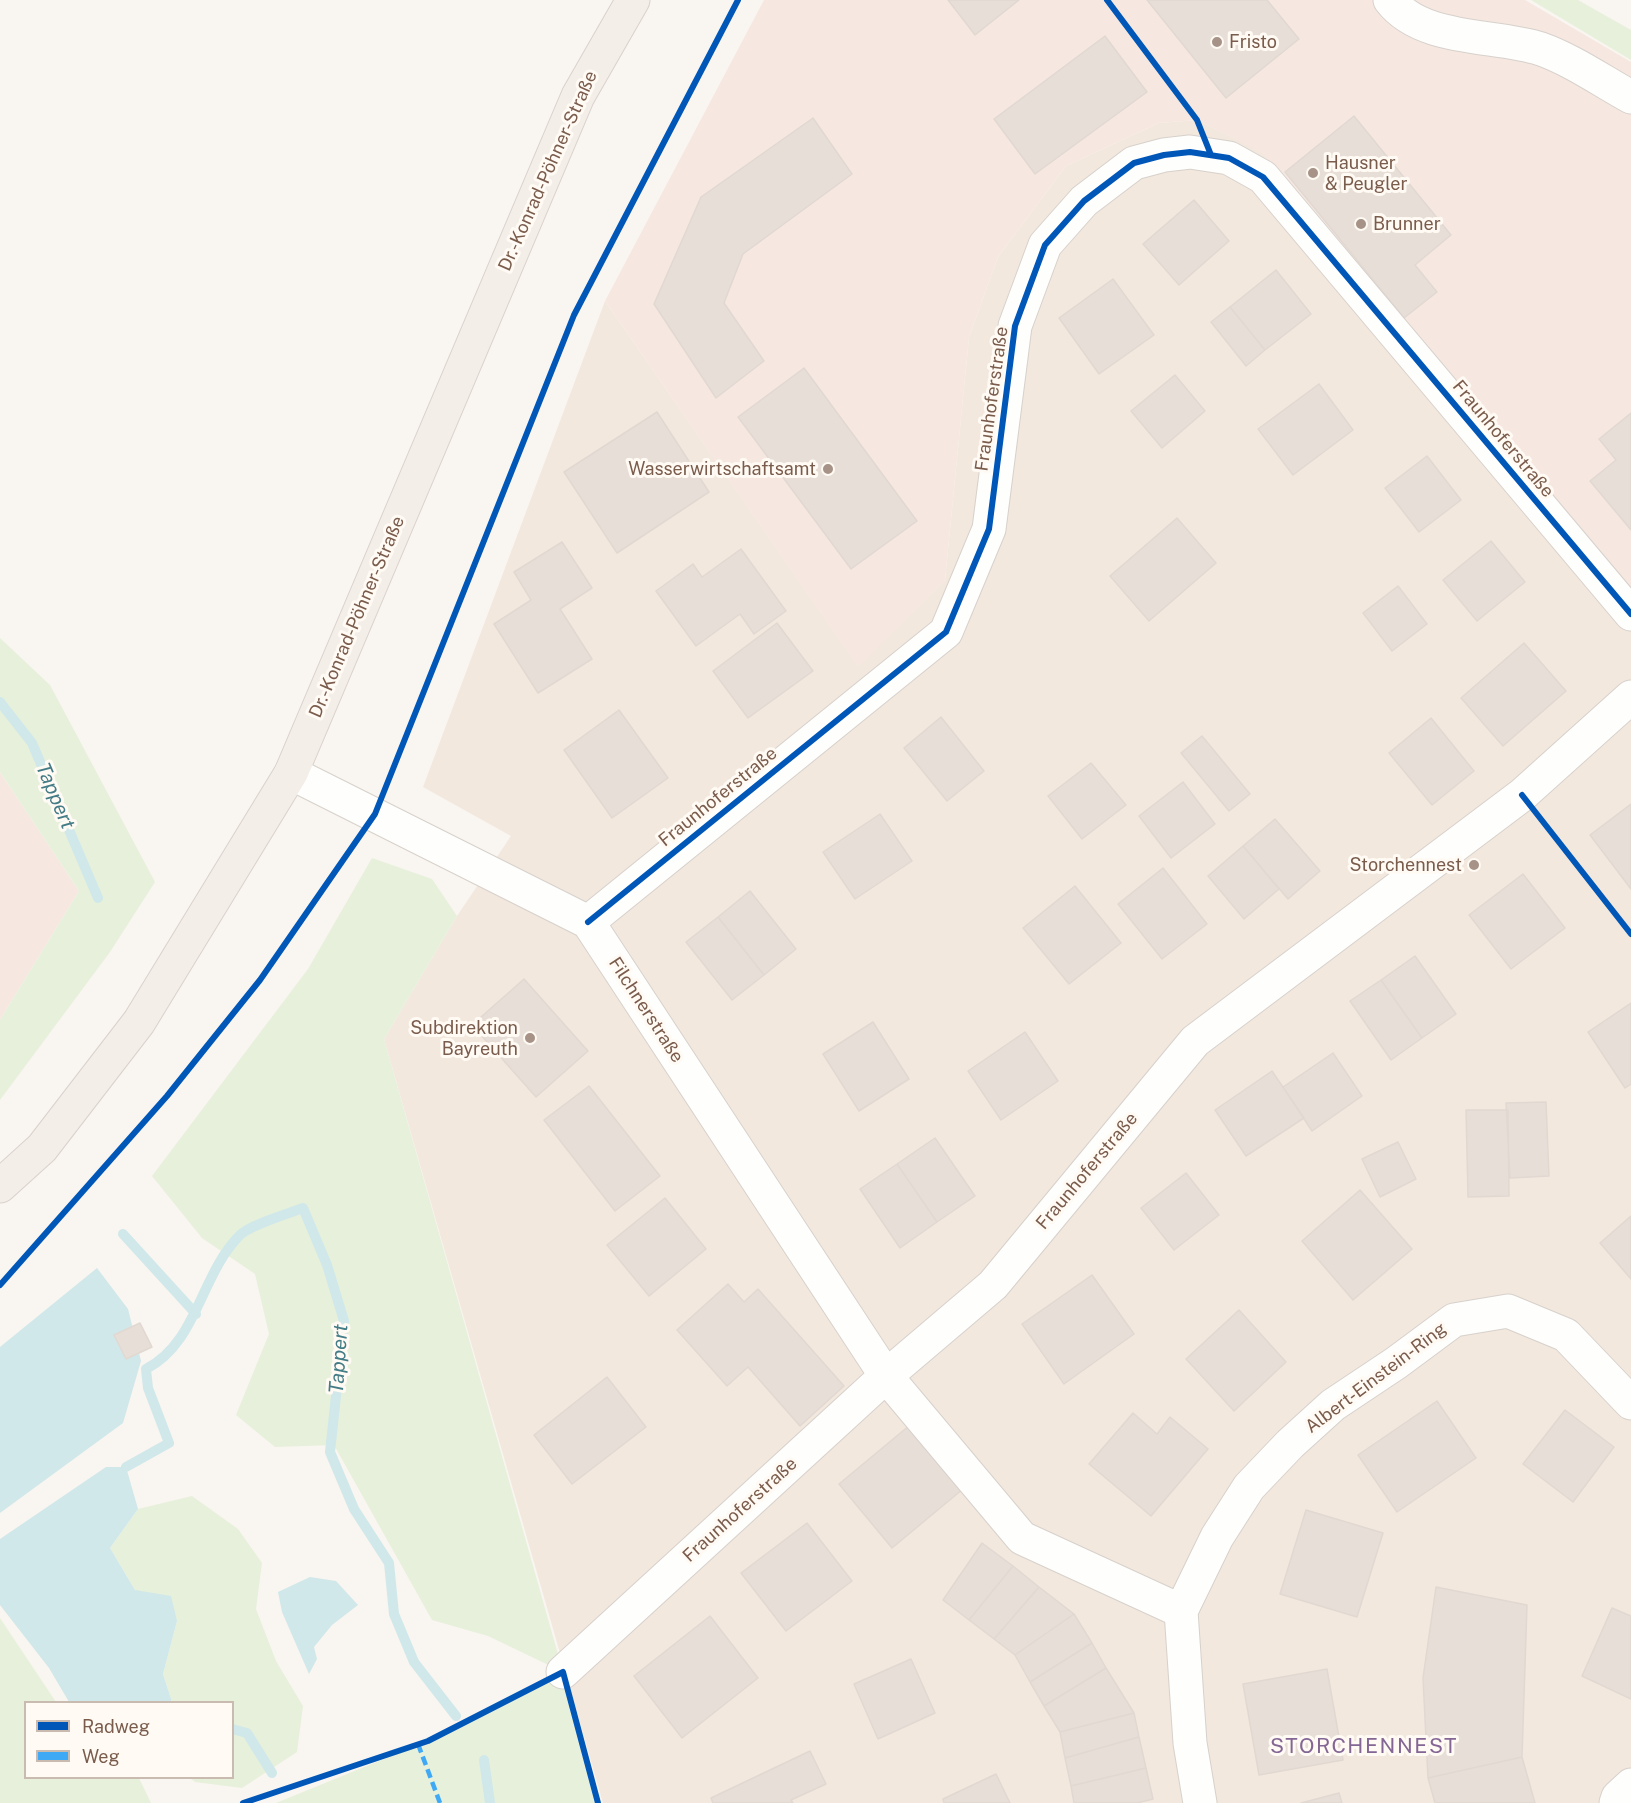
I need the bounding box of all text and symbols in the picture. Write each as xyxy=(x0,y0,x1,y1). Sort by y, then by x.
place label: Fristo xyxy=(1229,31,1277,53)
marker: Fristo xyxy=(1210,35,1224,49)
street label: Dr.-Konrad-Pöhner-Straße xyxy=(494,68,602,274)
place label: Hausner & Peugler xyxy=(1325,152,1407,195)
marker: Hausner & Peugler xyxy=(1306,166,1320,180)
place label: Brunner xyxy=(1373,213,1441,235)
marker: Brunner xyxy=(1354,217,1368,231)
street label: Fraunhoferstraße xyxy=(971,325,1013,473)
street label: Fraunhoferstraße xyxy=(1448,376,1558,502)
place label: Wasserwirtschaftsamt xyxy=(628,458,816,480)
marker: Wasserwirtschaftsamt xyxy=(821,462,835,476)
street label: Dr.-Konrad-Pöhner-Straße xyxy=(305,513,409,721)
street label: Fraunhoferstraße xyxy=(654,743,782,851)
water label: Tappert xyxy=(30,759,80,833)
place label: Storchennest xyxy=(1349,854,1462,876)
marker: Storchennest xyxy=(1467,858,1481,872)
street label: Filchnerstraße xyxy=(604,953,688,1067)
place label: Subdirektion Bayreuth xyxy=(410,1017,518,1060)
marker: Subdirektion Bayreuth xyxy=(523,1031,537,1045)
street label: Fraunhoferstraße xyxy=(1032,1108,1142,1234)
street label: Albert-Einstein-Ring xyxy=(1301,1318,1451,1438)
water label: Tappert xyxy=(325,1323,353,1395)
street label: Fraunhoferstraße xyxy=(678,1453,802,1567)
legend xyxy=(24,1701,234,1779)
text: Radweg xyxy=(82,1716,150,1737)
district label: STORCHENNEST xyxy=(1270,1734,1458,1760)
text: Weg xyxy=(82,1746,120,1767)

